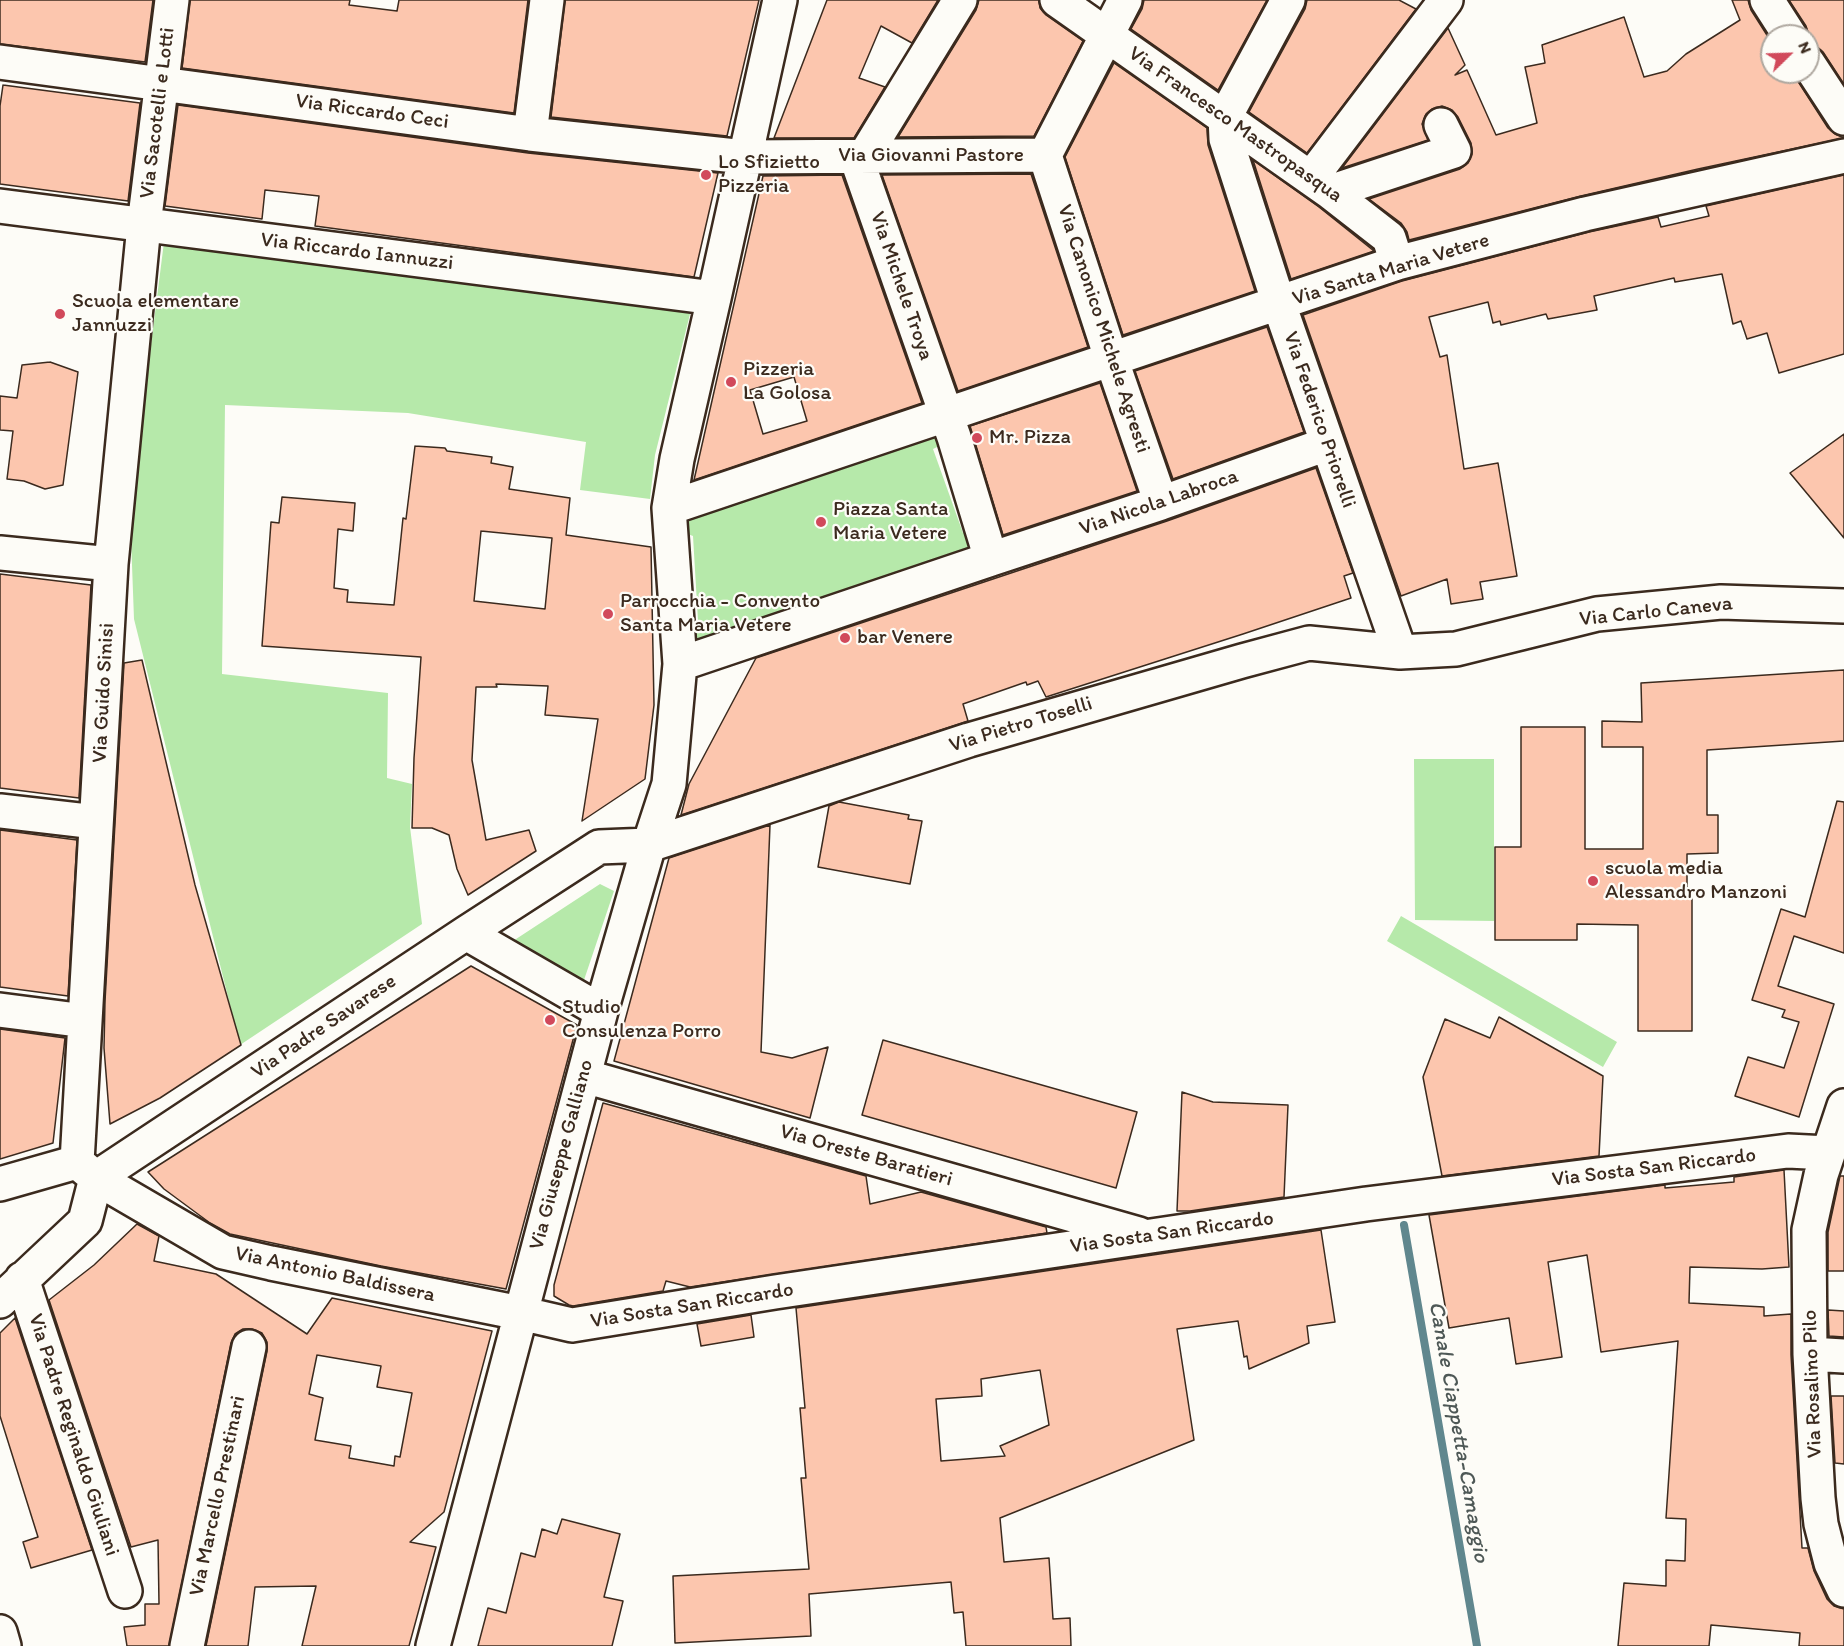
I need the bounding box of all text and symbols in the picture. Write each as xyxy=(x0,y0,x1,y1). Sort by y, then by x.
north arrow xyxy=(1760,24,1820,84)
street label: Via Sacotelli e Lotti xyxy=(135,26,181,200)
text: N xyxy=(1794,39,1816,56)
street label: Via Francesco Mastropasqua xyxy=(1123,41,1347,209)
street label: Via Riccardo Ceci xyxy=(294,89,450,135)
street label: Via Giovanni Pastore xyxy=(838,143,1024,169)
place label: Lo Sfizietto Pizzeria xyxy=(718,150,820,200)
marker: Lo Sfizietto Pizzeria xyxy=(699,168,713,182)
street label: Via Canonico Michele Agresti xyxy=(1051,202,1155,456)
street label: Via Michele Troya xyxy=(864,208,938,364)
street label: Via Riccardo Iannuzzi xyxy=(259,228,455,276)
street label: Via Santa Maria Vetere xyxy=(1290,228,1492,312)
place label: Scuola elementare Jannuzzi xyxy=(72,289,239,339)
marker: Scuola elementare Jannuzzi xyxy=(53,307,67,321)
street label: Via Federico Priorelli xyxy=(1277,329,1361,511)
place label: Pizzeria La Golosa xyxy=(743,357,831,407)
marker: Pizzeria La Golosa xyxy=(724,375,738,389)
place label: Mr. Pizza xyxy=(989,425,1071,451)
marker: Mr. Pizza xyxy=(970,431,984,445)
street label: Via Nicola Labroca xyxy=(1076,464,1242,542)
place label: Piazza Santa Maria Vetere xyxy=(833,497,948,547)
marker: Piazza Santa Maria Vetere xyxy=(814,515,828,529)
place label: Parrocchia - Convento Santa Maria Vetere xyxy=(620,589,820,639)
street label: Via Carlo Caneva xyxy=(1578,591,1734,633)
marker: Parrocchia - Convento Santa Maria Vetere xyxy=(601,607,615,621)
street label: Via Guido Sinisi xyxy=(88,622,120,764)
place label: bar Venere xyxy=(857,625,953,651)
marker: bar Venere xyxy=(838,631,852,645)
street label: Via Pietro Toselli xyxy=(946,691,1096,759)
place label: scuola media Alessandro Manzoni xyxy=(1605,856,1787,906)
marker: scuola media Alessandro Manzoni xyxy=(1586,874,1600,888)
street label: Via Padre Savarese xyxy=(247,969,401,1085)
place label: Studio Consulenza Porro xyxy=(562,995,721,1045)
marker: Studio Consulenza Porro xyxy=(543,1013,557,1027)
street label: Via Giuseppe Galliano xyxy=(524,1057,600,1253)
street label: Via Oreste Baratieri xyxy=(777,1119,955,1193)
street label: Via Sosta San Riccardo xyxy=(1551,1143,1757,1193)
street label: Via Sosta San Riccardo xyxy=(1069,1206,1275,1260)
street label: Via Antonio Baldissera xyxy=(232,1241,438,1309)
street label: Via Sosta San Riccardo xyxy=(589,1277,795,1335)
water label: Canale Ciappetta-Camaggio xyxy=(1422,1299,1494,1565)
street label: Via Rosalino Pilo xyxy=(1798,1309,1828,1459)
street label: Via Padre Reginaldo Giuliani xyxy=(22,1311,124,1559)
street label: Via Marcello Prestinari xyxy=(184,1393,252,1599)

